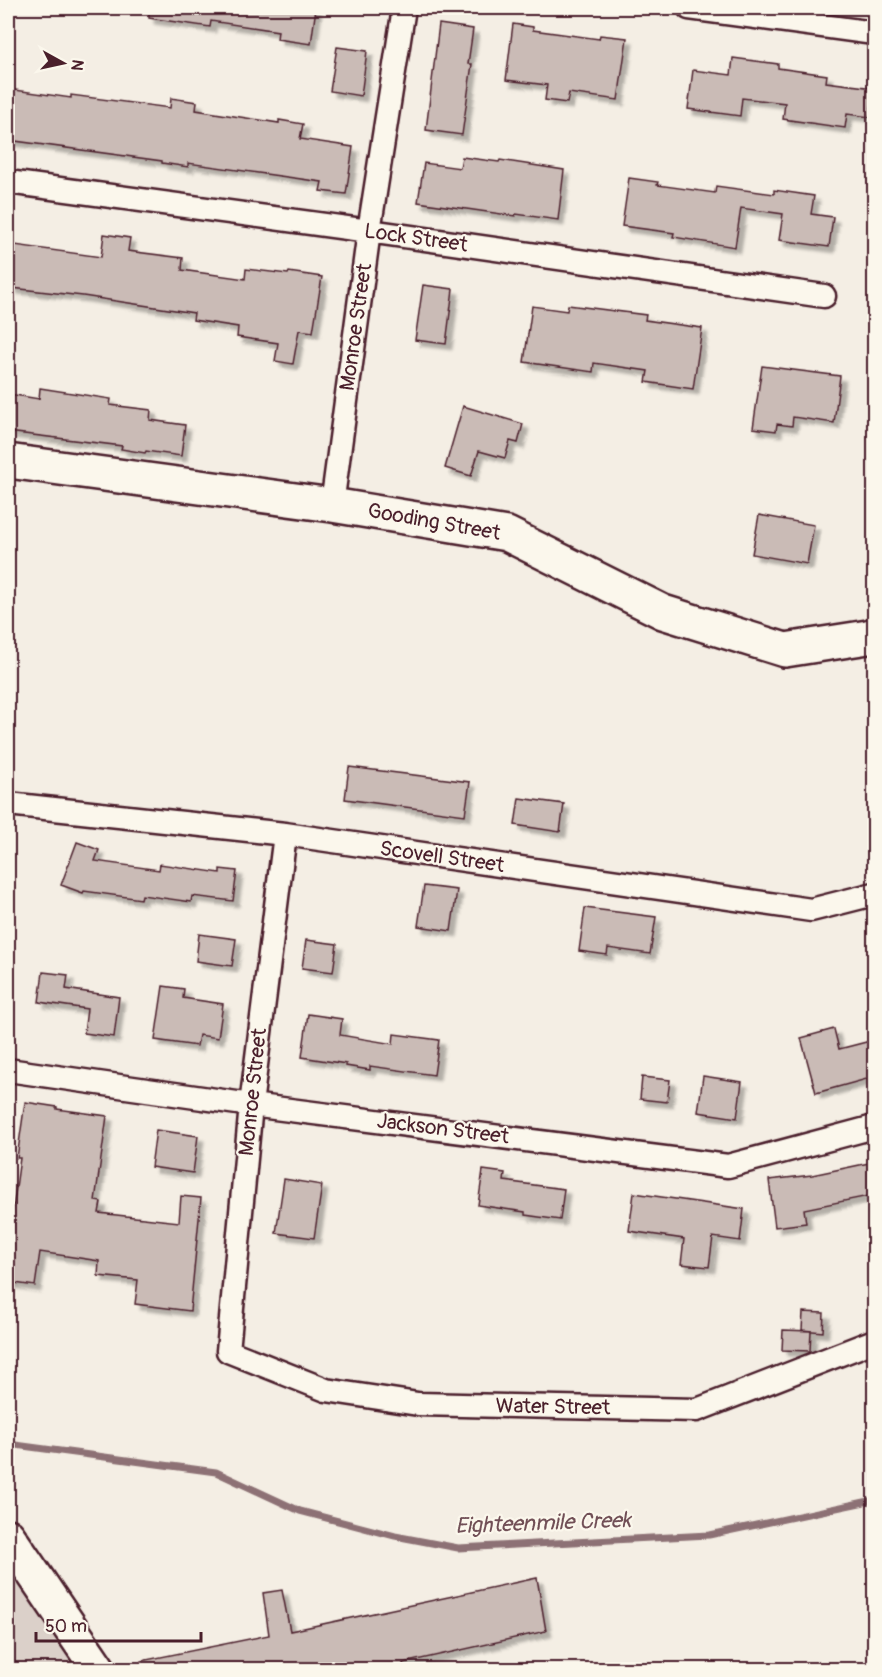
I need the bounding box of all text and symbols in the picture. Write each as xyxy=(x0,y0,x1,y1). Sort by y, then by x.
north arrow xyxy=(33,33,93,93)
text: N xyxy=(66,58,88,72)
street label: Lock Street xyxy=(363,217,470,259)
street label: Monroe Street xyxy=(334,261,378,392)
street label: Gooding Street xyxy=(366,497,503,547)
street label: Scovell Street xyxy=(378,835,507,879)
street label: Monroe Street xyxy=(233,1026,273,1157)
street label: Jackson Street xyxy=(375,1107,511,1151)
street label: Water Street xyxy=(495,1392,611,1422)
water label: Eighteenmile Creek xyxy=(455,1506,633,1540)
scale bar xyxy=(36,1605,201,1643)
text: 50 m xyxy=(45,1615,87,1638)

